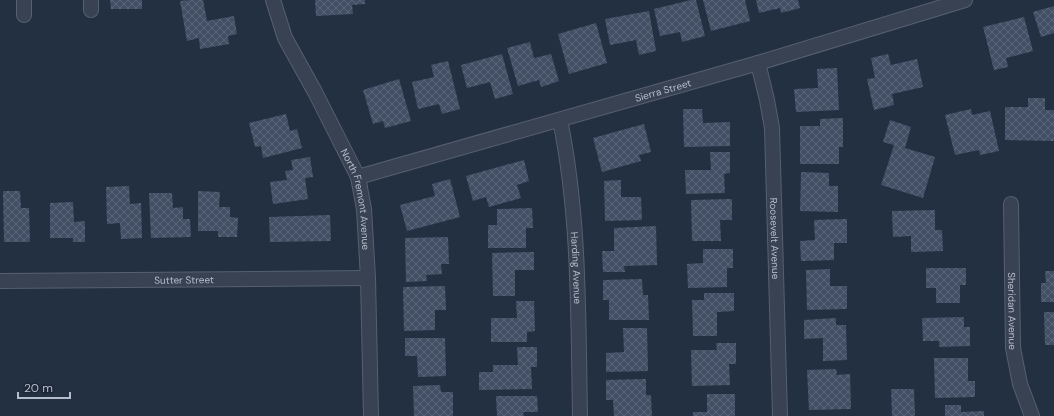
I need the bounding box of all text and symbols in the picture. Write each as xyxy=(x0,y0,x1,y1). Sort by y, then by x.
street label: Sierra Street xyxy=(633,76,693,105)
street label: North Fremont Avenue xyxy=(338,146,372,251)
street label: Roosevelt Avenue xyxy=(767,197,782,280)
street label: Harding Avenue xyxy=(568,231,584,305)
street label: Sheridan Avenue xyxy=(1005,272,1019,350)
street label: Sutter Street xyxy=(154,273,214,287)
scale bar xyxy=(18,374,70,400)
text: 20 m xyxy=(24,380,53,396)

